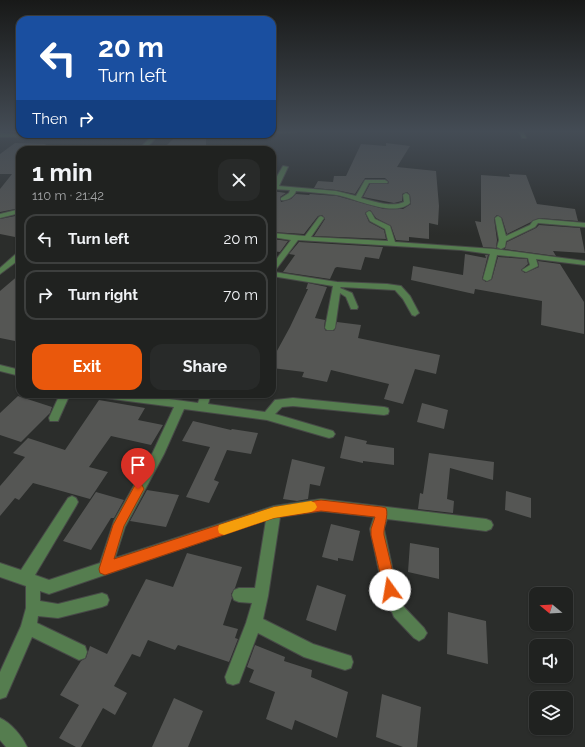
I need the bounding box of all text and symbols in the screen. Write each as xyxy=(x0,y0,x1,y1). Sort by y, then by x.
text: 20 m xyxy=(98,31,164,64)
icon: left xyxy=(32,32,84,84)
text: Turn left xyxy=(98,65,167,86)
icon: right xyxy=(75,108,97,130)
text: Then xyxy=(32,110,67,128)
text: 1 min xyxy=(32,158,93,187)
button: close xyxy=(218,159,260,201)
text: 110 m · 21:42 xyxy=(32,188,104,203)
icon: left xyxy=(34,228,56,250)
text: Turn left xyxy=(68,230,129,248)
text: 20 m xyxy=(223,230,258,248)
icon: right xyxy=(34,284,56,306)
text: Turn right xyxy=(68,286,138,304)
text: 70 m xyxy=(223,286,258,304)
button: Exit xyxy=(32,344,142,390)
button: Share xyxy=(150,344,260,390)
pin xyxy=(121,448,155,489)
icon: arrive xyxy=(127,454,149,476)
position arrow xyxy=(369,569,411,611)
north arrow xyxy=(529,587,573,631)
map controls xyxy=(529,587,573,735)
button: sound xyxy=(529,639,573,683)
button: layers xyxy=(529,691,573,735)

